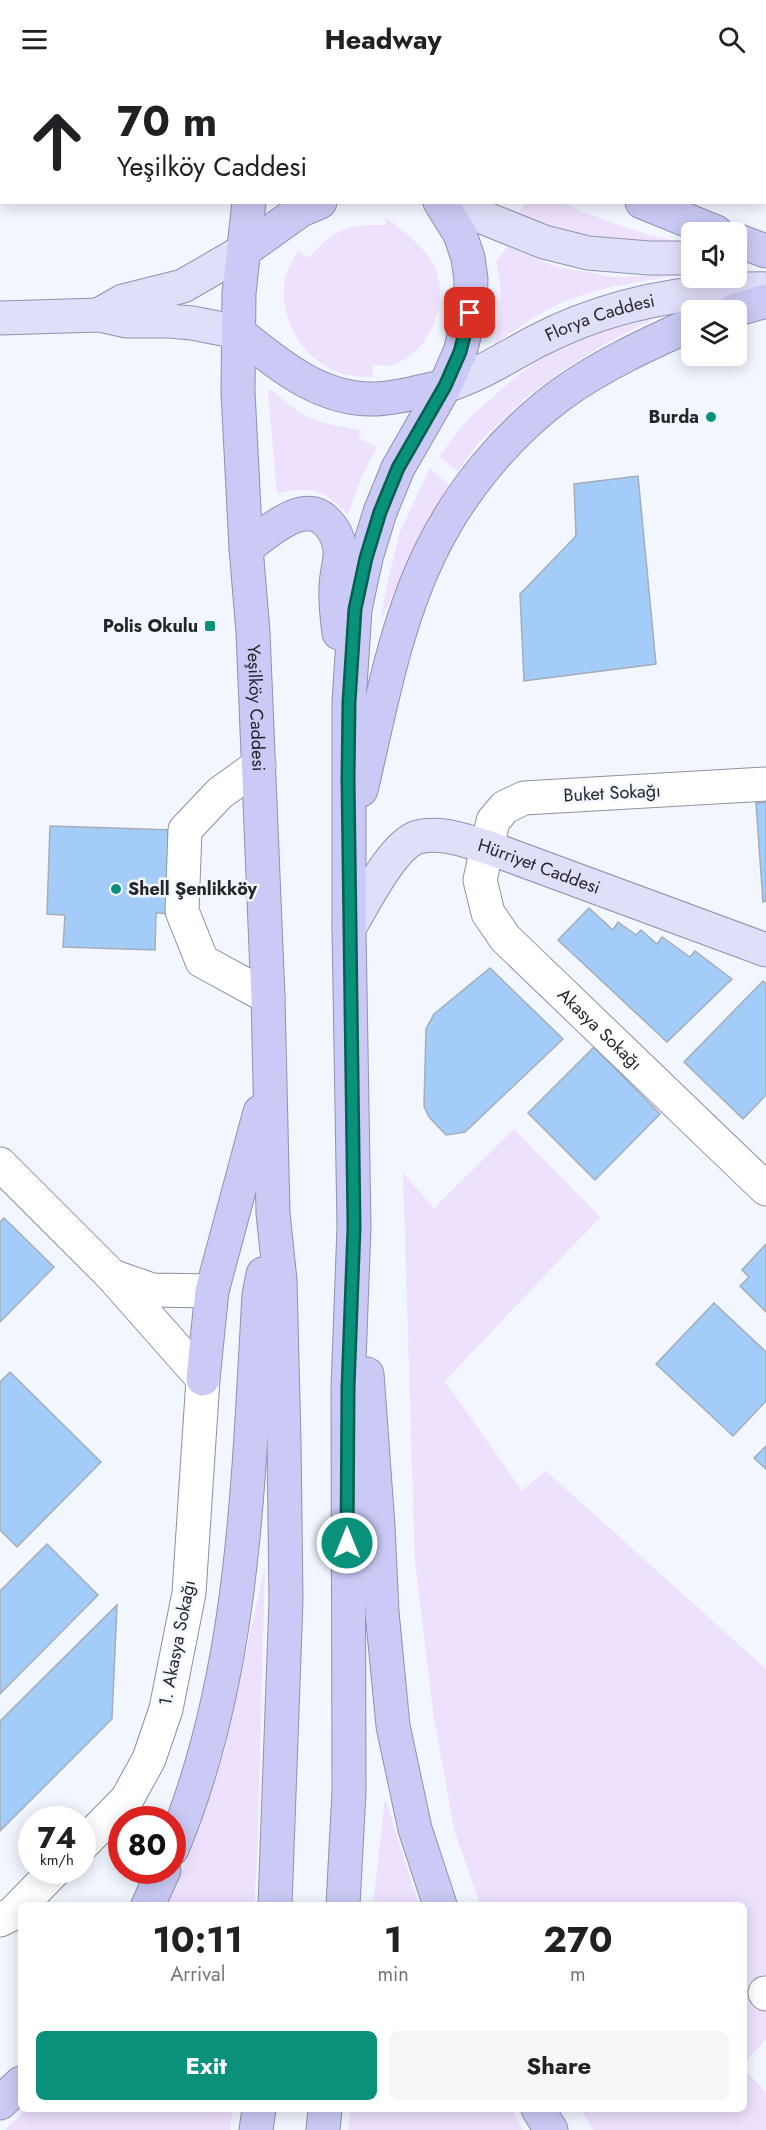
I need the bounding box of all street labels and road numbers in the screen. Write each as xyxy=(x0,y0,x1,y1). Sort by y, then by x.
street label: Florya Caddesi xyxy=(540,287,657,348)
street label: Yeşilköy Caddesi xyxy=(241,644,272,772)
street label: Buket Sokağı xyxy=(563,777,661,809)
street label: Hürriyet Caddesi xyxy=(475,832,604,901)
street label: Akasya Sokağı xyxy=(552,982,648,1076)
street label: 1. Akasya Sokağı xyxy=(152,1578,202,1708)

